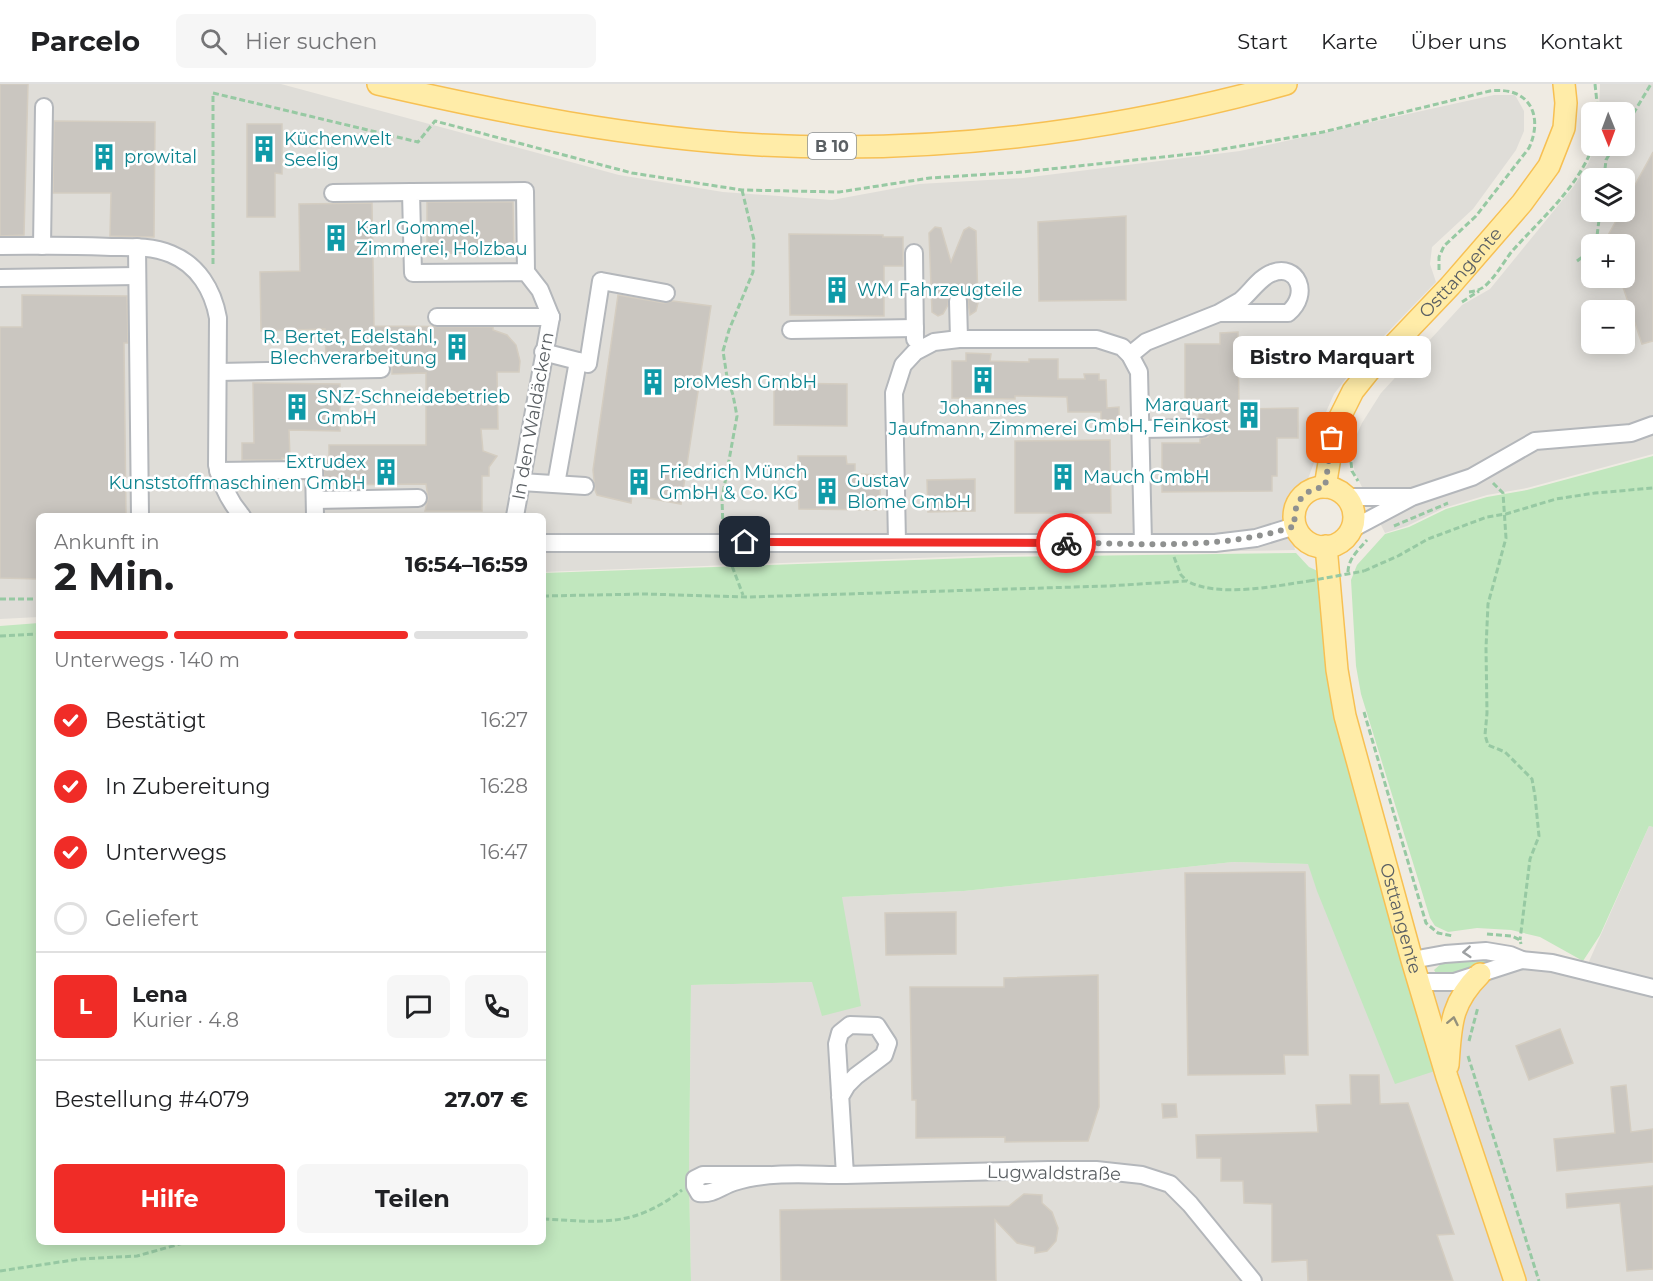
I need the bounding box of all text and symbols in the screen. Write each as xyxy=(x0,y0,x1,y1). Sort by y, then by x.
search box xyxy=(176,14,596,68)
text: Parcelo xyxy=(30,24,140,58)
icon: search xyxy=(197,25,230,58)
text: Hier suchen xyxy=(245,28,377,55)
text: Start xyxy=(1237,29,1288,54)
text: Karte xyxy=(1321,29,1378,54)
text: Über uns xyxy=(1411,29,1507,54)
text: Kontakt xyxy=(1540,29,1623,54)
north arrow xyxy=(1581,102,1635,156)
map controls xyxy=(1581,102,1635,354)
place label: Küchenwelt Seelig xyxy=(284,128,392,171)
road number: B 10 xyxy=(808,133,856,159)
building icon: Küchenwelt Seelig xyxy=(249,134,279,164)
building icon: prowital xyxy=(89,142,119,172)
place label: prowital xyxy=(124,146,197,168)
button: layers xyxy=(1581,168,1635,222)
place label: Karl Gommel, Zimmerei, Holzbau xyxy=(356,217,528,260)
building icon: Karl Gommel, Zimmerei, Holzbau xyxy=(321,223,351,253)
street label: Osttangente xyxy=(1414,223,1507,323)
button: + xyxy=(1581,234,1635,288)
building icon: WM Fahrzeugteile xyxy=(822,275,852,305)
place label: WM Fahrzeugteile xyxy=(857,279,1023,301)
button: − xyxy=(1581,300,1635,354)
place label: R. Bertet, Edelstahl, Blechverarbeitung xyxy=(263,326,437,369)
street label: In den Waldäckern xyxy=(507,330,559,502)
building icon: R. Bertet, Edelstahl, Blechverarbeitung xyxy=(442,332,472,362)
callout: Bistro Marquart xyxy=(1233,336,1431,378)
text: Bistro Marquart xyxy=(1249,345,1415,369)
building icon: Johannes Jaufmann, Zimmerei xyxy=(968,365,998,395)
building icon: proMesh GmbH xyxy=(638,367,668,397)
place label: proMesh GmbH xyxy=(673,371,817,393)
place label: SNZ-Schneidebetrieb GmbH xyxy=(317,386,510,429)
building icon: SNZ-Schneidebetrieb GmbH xyxy=(282,392,312,422)
place label: Marquart GmbH, Feinkost xyxy=(1084,394,1229,437)
place label: Johannes Jaufmann, Zimmerei xyxy=(888,397,1077,440)
building icon: Marquart GmbH, Feinkost xyxy=(1234,400,1264,430)
pin xyxy=(1306,412,1357,463)
icon: bag xyxy=(1315,421,1348,454)
place label: Extrudex Kunststoffmaschinen GmbH xyxy=(109,451,366,494)
building icon: Extrudex Kunststoffmaschinen GmbH xyxy=(371,457,401,487)
place label: Friedrich Münch GmbH & Co. KG xyxy=(659,461,808,504)
building icon: Mauch GmbH xyxy=(1048,462,1078,492)
place label: Mauch GmbH xyxy=(1083,466,1210,488)
building icon: Friedrich Münch GmbH & Co. KG xyxy=(624,467,654,497)
place label: Gustav Blome GmbH xyxy=(847,470,971,513)
building icon: Gustav Blome GmbH xyxy=(812,476,842,506)
courier xyxy=(1036,513,1096,573)
pin xyxy=(719,516,770,567)
icon: home xyxy=(728,525,761,558)
icon: bike xyxy=(1050,527,1083,560)
text: Ankunft in xyxy=(54,530,160,554)
text: 16:54–16:59 xyxy=(405,551,528,578)
text: 2 Min. xyxy=(54,552,174,600)
text: Unterwegs · 140 m xyxy=(54,648,240,672)
icon: check xyxy=(54,704,87,737)
text: Bestätigt xyxy=(105,707,206,734)
text: 16:27 xyxy=(481,708,528,732)
icon: check xyxy=(54,770,87,803)
text: In Zubereitung xyxy=(105,773,271,800)
text: 16:28 xyxy=(480,774,528,798)
icon: check xyxy=(54,836,87,869)
text: Unterwegs xyxy=(105,839,226,866)
text: 16:47 xyxy=(480,840,528,864)
street label: Osttangente xyxy=(1375,860,1427,976)
text: Geliefert xyxy=(105,905,199,932)
one-way arrow xyxy=(1463,945,1472,958)
button: chat xyxy=(387,975,450,1038)
button: phone xyxy=(465,975,528,1038)
text: Lena xyxy=(132,981,188,1008)
text: L xyxy=(79,993,92,1020)
text: Kurier · 4.8 xyxy=(132,1008,239,1032)
one-way arrow xyxy=(1445,1017,1458,1027)
text: Bestellung #4079 xyxy=(54,1086,249,1113)
text: 27.07 € xyxy=(444,1086,528,1113)
street label: Lugwaldstraße xyxy=(987,1161,1121,1185)
button: Hilfe xyxy=(54,1164,285,1233)
button: Teilen xyxy=(297,1164,528,1233)

